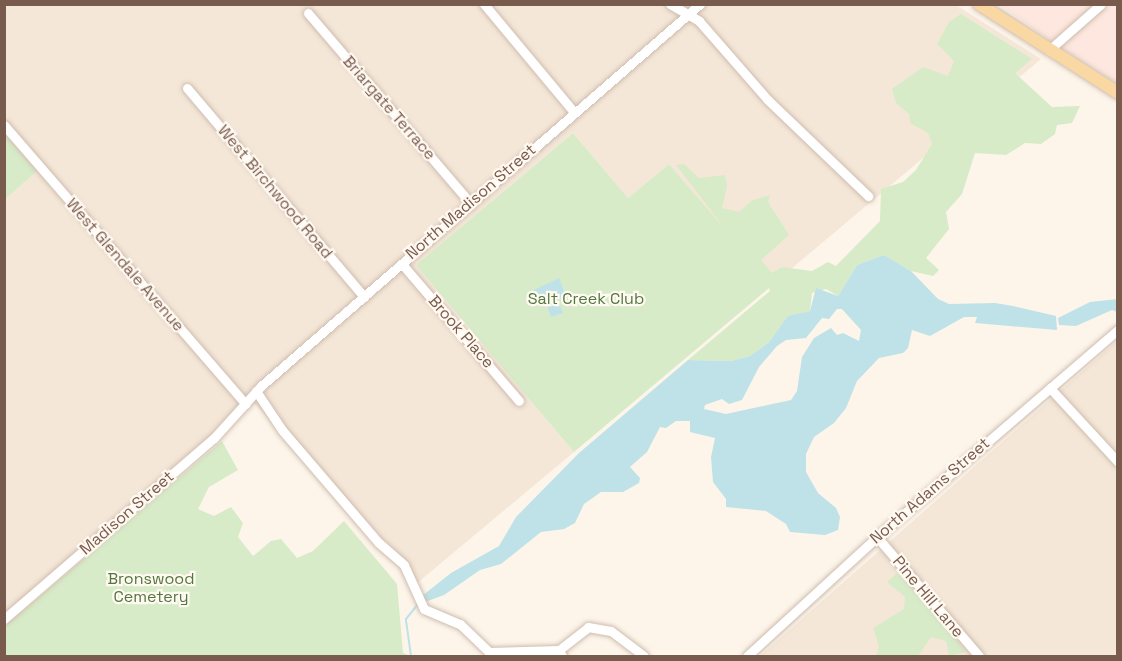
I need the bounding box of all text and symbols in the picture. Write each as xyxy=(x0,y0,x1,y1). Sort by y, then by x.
street label: Briargate Terrace xyxy=(338,52,440,164)
street label: West Birchwood Road xyxy=(213,121,337,263)
street label: North Madison Street xyxy=(402,140,540,264)
street label: West Glendale Avenue xyxy=(62,194,188,336)
park label: Salt Creek Club xyxy=(528,289,644,309)
street label: Brook Place xyxy=(424,292,498,372)
street label: North Adams Street xyxy=(866,434,994,548)
street label: Madison Street xyxy=(76,467,178,559)
street label: Pine Hill Lane xyxy=(888,552,968,642)
park label: Bronswood Cemetery xyxy=(107,569,195,607)

